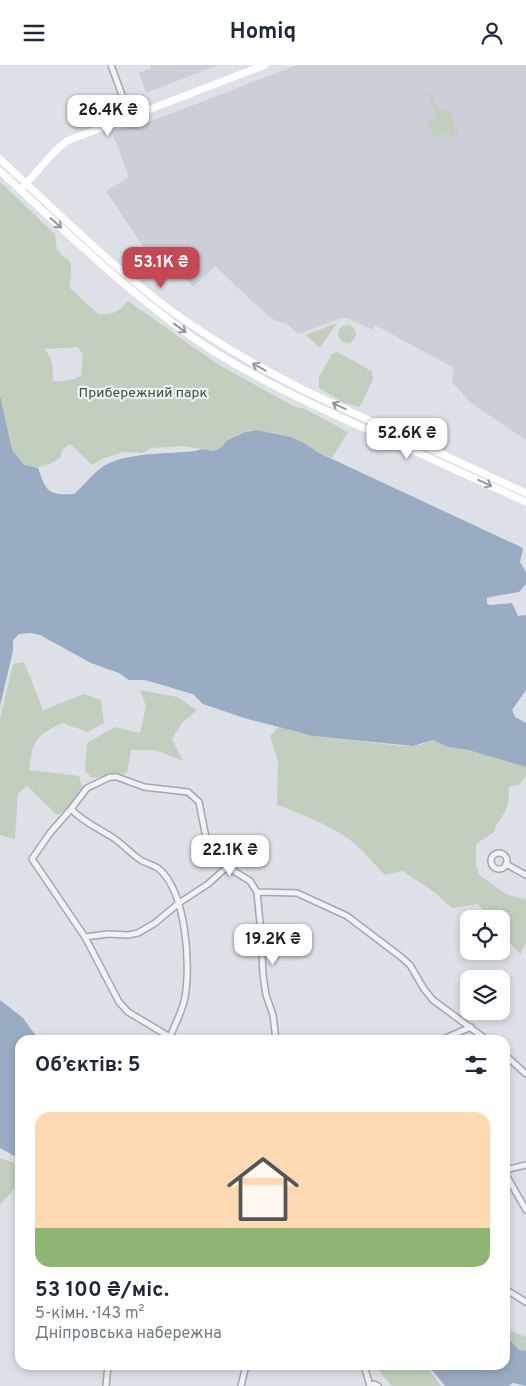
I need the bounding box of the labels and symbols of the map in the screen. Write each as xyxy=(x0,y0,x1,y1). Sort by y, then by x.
pin: 26.4K ₴ xyxy=(62,95,154,137)
one-way arrow xyxy=(50,217,63,229)
pin: 53.1K ₴ xyxy=(115,247,207,289)
one-way arrow xyxy=(173,323,187,333)
one-way arrow xyxy=(251,362,266,372)
park label: Прибережний парк xyxy=(79,385,207,402)
one-way arrow xyxy=(332,401,347,411)
pin: 52.6K ₴ xyxy=(361,417,453,460)
one-way arrow xyxy=(477,479,492,489)
pin: 22.1K ₴ xyxy=(184,835,276,877)
pin: 19.2K ₴ xyxy=(227,923,319,966)

